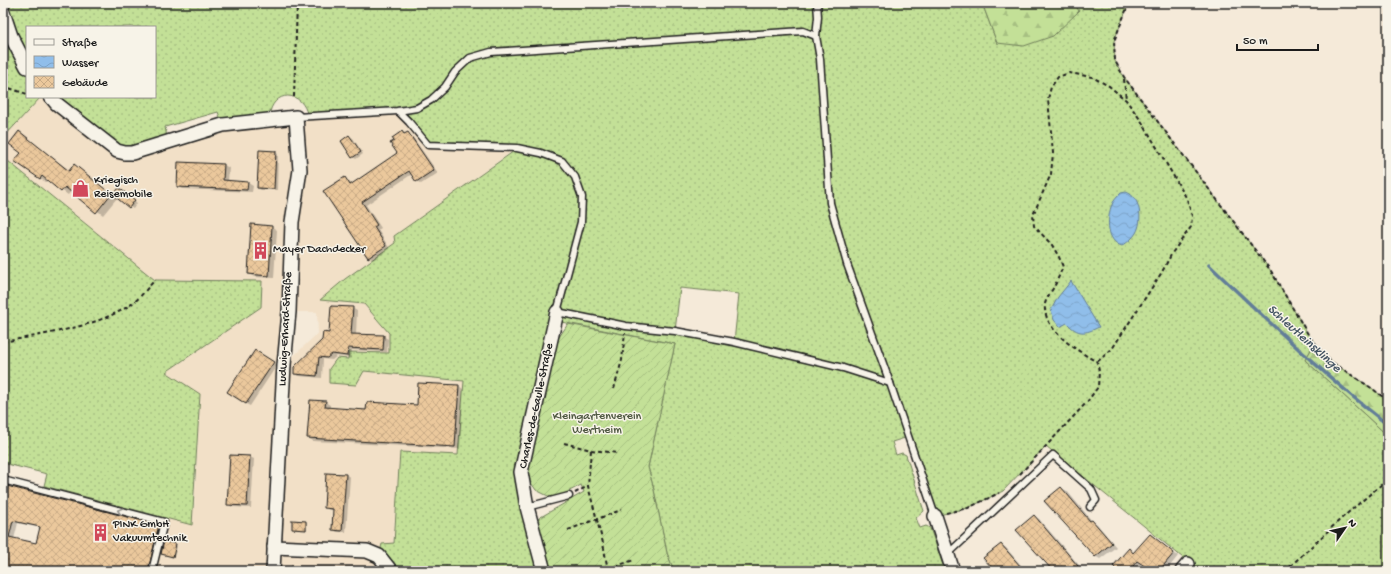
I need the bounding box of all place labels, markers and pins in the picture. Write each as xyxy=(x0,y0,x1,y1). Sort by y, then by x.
place label: Kriegisch Reisemobile xyxy=(94,174,153,202)
shop icon: Kriegisch Reisemobile xyxy=(71,178,91,198)
building icon: Mayer Dachdecker xyxy=(250,240,270,260)
place label: Mayer Dachdecker xyxy=(273,243,367,257)
place label: PINK GmbH Vakuumtechnik xyxy=(112,518,188,546)
building icon: PINK GmbH Vakuumtechnik xyxy=(90,522,110,542)

